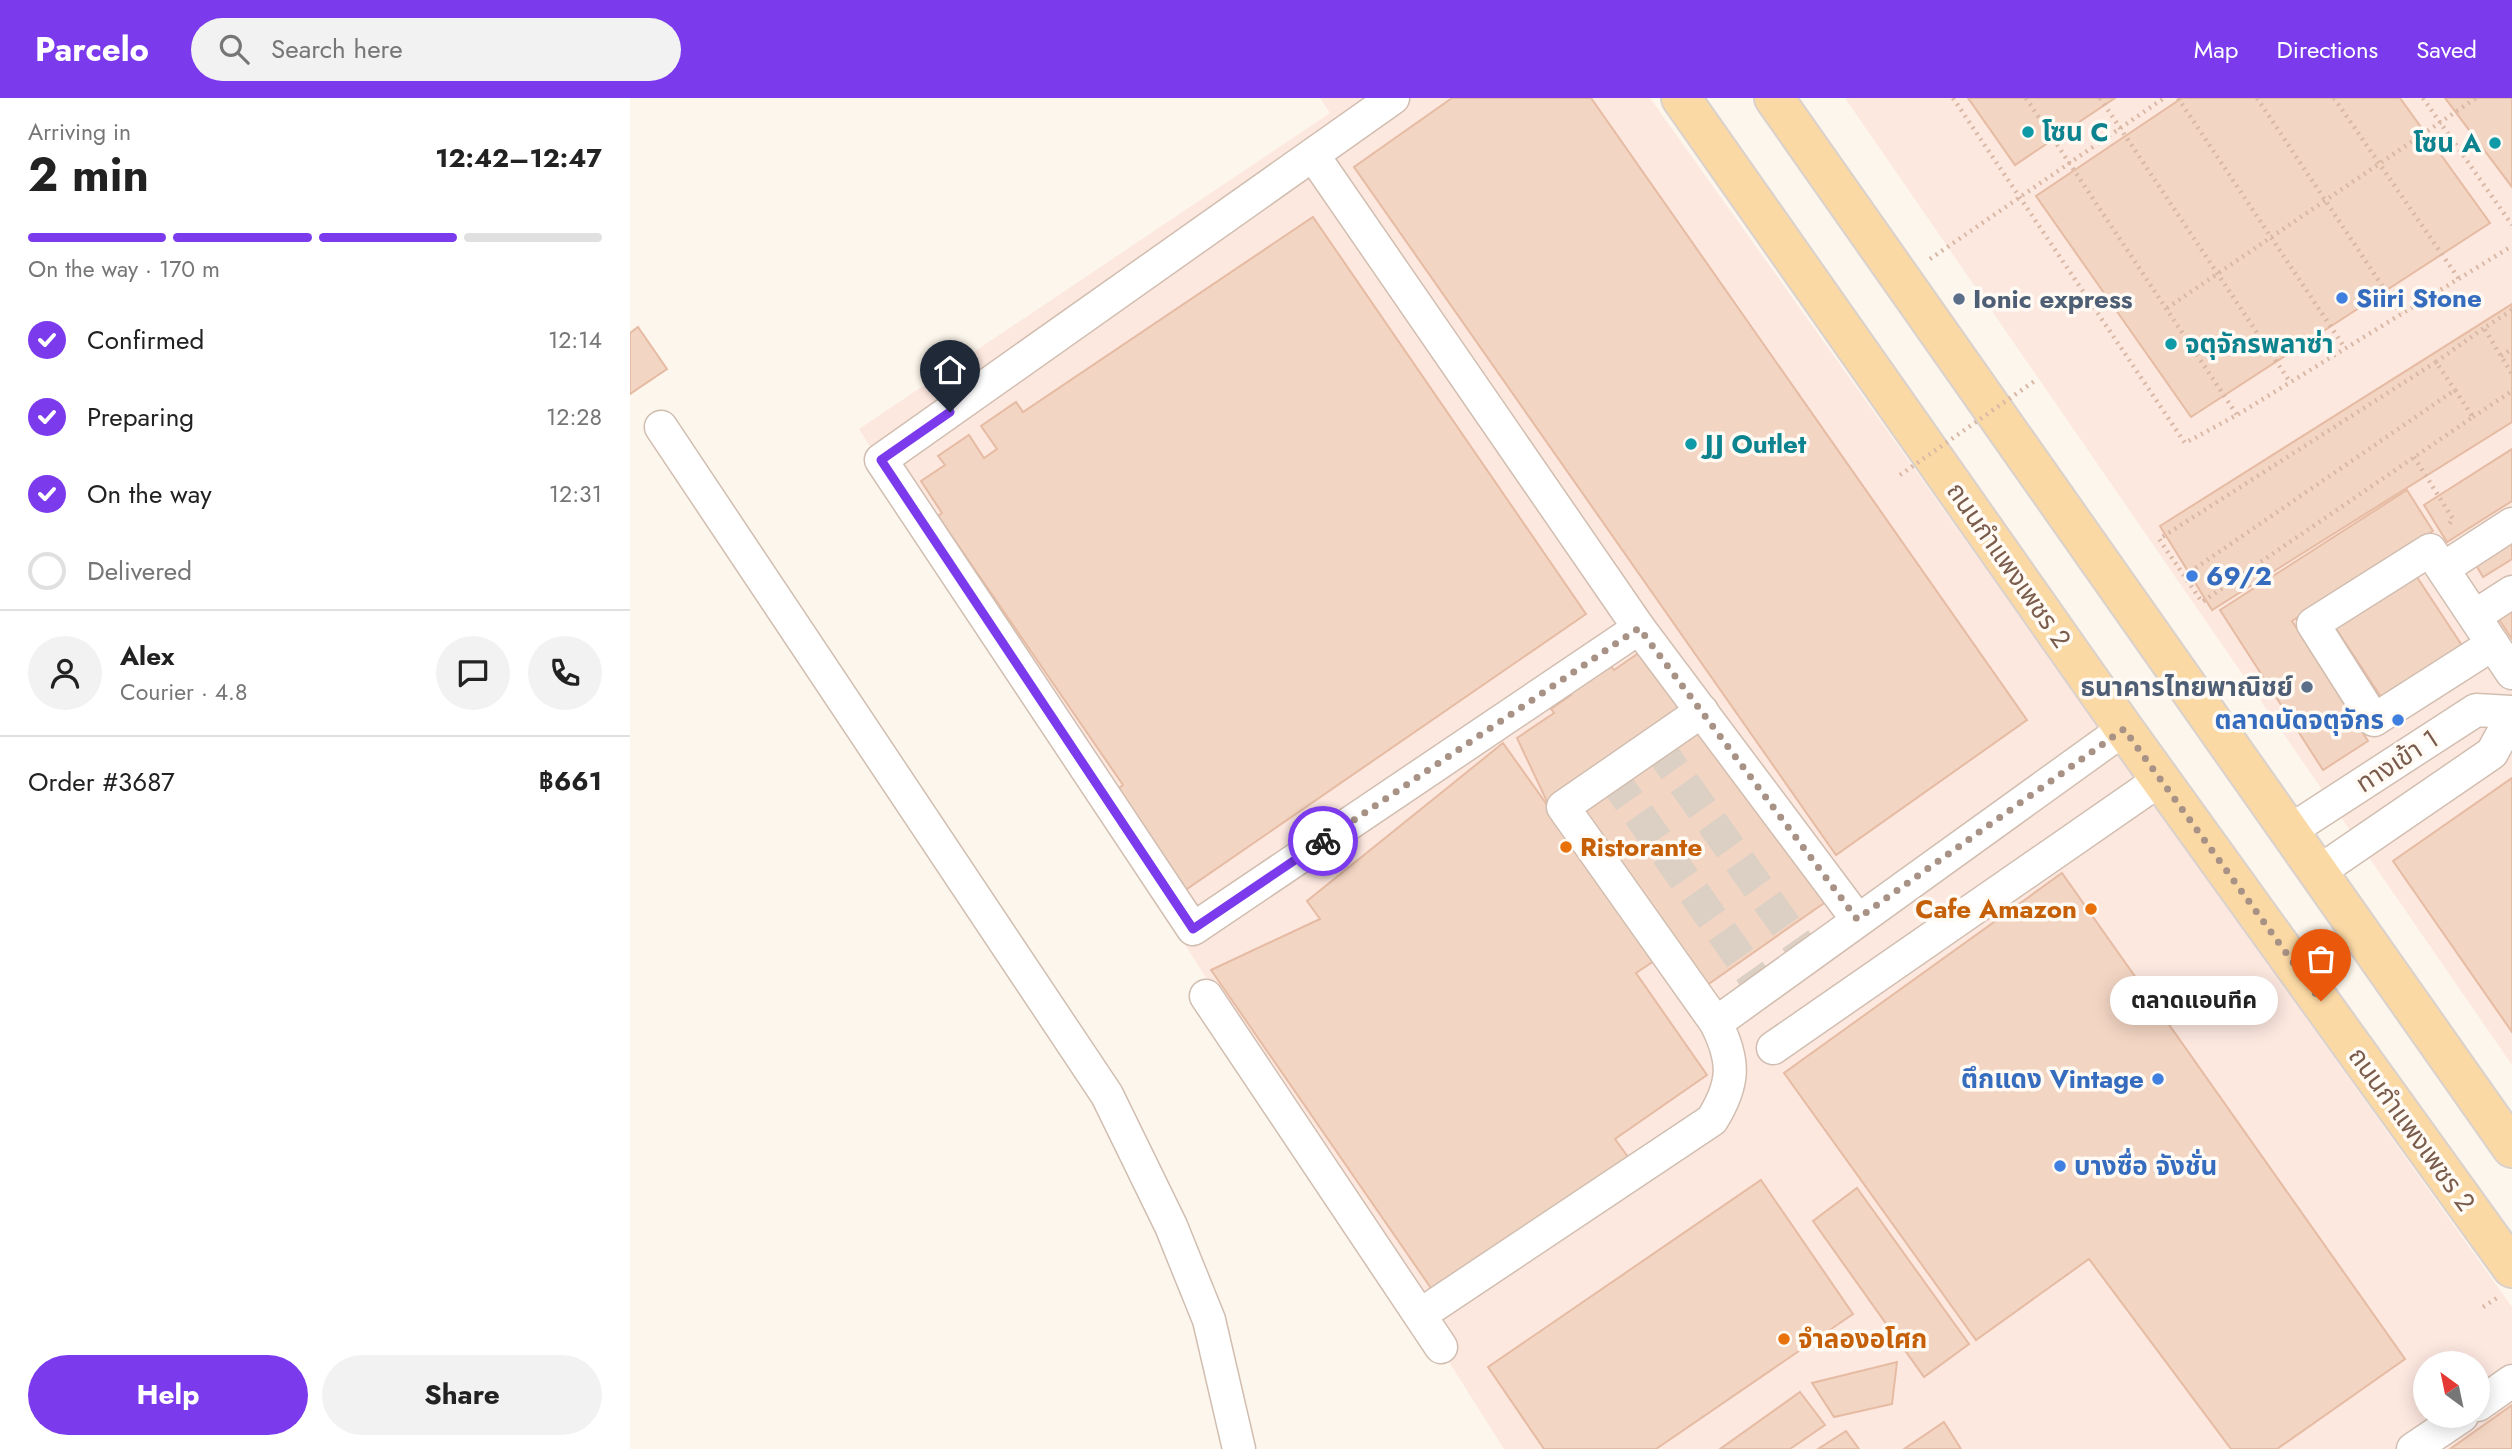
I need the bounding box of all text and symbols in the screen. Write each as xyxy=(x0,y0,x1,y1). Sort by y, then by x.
search box xyxy=(191,18,681,81)
text: Parcelo xyxy=(35,26,149,73)
icon: search xyxy=(215,30,253,68)
text: Search here xyxy=(271,30,403,68)
text: Map xyxy=(2194,32,2239,67)
text: Directions xyxy=(2277,32,2378,67)
text: Saved xyxy=(2416,32,2477,67)
place label: โซน C xyxy=(2042,113,2109,151)
text: Arriving in xyxy=(28,115,131,149)
marker: โซน C xyxy=(2020,124,2036,140)
place label: โซน A xyxy=(2413,124,2482,162)
marker: โซน A xyxy=(2487,135,2503,151)
text: 12:42–12:47 xyxy=(435,139,602,177)
text: 2 min xyxy=(28,142,149,208)
text: On the way · 170 m xyxy=(28,252,220,286)
place label: Siiri Stone xyxy=(2356,279,2482,317)
place label: Ionic express xyxy=(1973,280,2133,318)
marker: Siiri Stone xyxy=(2334,290,2350,306)
marker: Ionic express xyxy=(1951,291,1967,307)
icon: check xyxy=(28,321,66,359)
text: Confirmed xyxy=(87,321,204,359)
text: 12:14 xyxy=(548,323,602,357)
place label: จตุจักรพลาซ่า xyxy=(2185,325,2334,363)
marker: จตุจักรพลาซ่า xyxy=(2163,336,2179,352)
pin xyxy=(920,340,980,412)
icon: home xyxy=(931,351,969,389)
icon: check xyxy=(28,398,66,436)
text: Preparing xyxy=(87,398,194,436)
text: 12:28 xyxy=(546,400,602,434)
place label: JJ Outlet xyxy=(1700,425,1807,463)
marker: JJ Outlet xyxy=(1683,436,1699,452)
street label: ถนนกำแพงเพชร 2 xyxy=(1938,474,2080,656)
icon: check xyxy=(28,475,66,513)
text: On the way xyxy=(87,475,212,513)
text: 12:31 xyxy=(549,477,602,511)
text: Delivered xyxy=(87,552,192,590)
place label: 69/2 xyxy=(2206,557,2272,595)
marker: 69/2 xyxy=(2184,568,2200,584)
button: person xyxy=(28,636,102,710)
button: chat xyxy=(436,636,510,710)
button: phone xyxy=(528,636,602,710)
text: Alex xyxy=(120,637,174,675)
place label: ธนาคารไทยพาณิชย์ xyxy=(2081,668,2293,706)
text: Courier · 4.8 xyxy=(120,675,248,709)
marker: ธนาคารไทยพาณิชย์ xyxy=(2299,679,2315,695)
place label: ตลาดนัดจตุจักร xyxy=(2215,701,2384,739)
marker: ตลาดนัดจตุจักร xyxy=(2390,712,2406,728)
street label: ทางเข้า 1 xyxy=(2348,720,2446,802)
text: ฿661 xyxy=(539,762,602,800)
text: Order #3687 xyxy=(28,763,175,801)
courier xyxy=(1288,806,1358,876)
icon: bike xyxy=(1304,822,1342,860)
place label: Ristorante xyxy=(1580,828,1702,866)
marker: Ristorante xyxy=(1558,839,1574,855)
place label: Cafe Amazon xyxy=(1915,890,2077,928)
marker: Cafe Amazon xyxy=(2083,901,2099,917)
pin xyxy=(2291,929,2351,1001)
icon: bag xyxy=(2302,940,2340,978)
callout: ตลาดแอนทีค xyxy=(2111,976,2279,1026)
text: ตลาดแอนทีค xyxy=(2131,983,2257,1017)
street label: ถนนกำแพงเพชร 2 xyxy=(2339,1039,2485,1219)
place label: ตึกแดง Vintage xyxy=(1961,1060,2144,1098)
marker: ตึกแดง Vintage xyxy=(2150,1071,2166,1087)
place label: บางซื่อ จังชั่น xyxy=(2074,1147,2217,1185)
marker: บางซื่อ จังชั่น xyxy=(2052,1158,2068,1174)
place label: จำลองอโศก xyxy=(1798,1320,1927,1358)
marker: จำลองอโศก xyxy=(1776,1331,1792,1347)
north arrow xyxy=(2413,1351,2490,1428)
map controls xyxy=(2413,1351,2490,1428)
button: Help xyxy=(28,1355,308,1435)
button: Share xyxy=(322,1355,602,1435)

